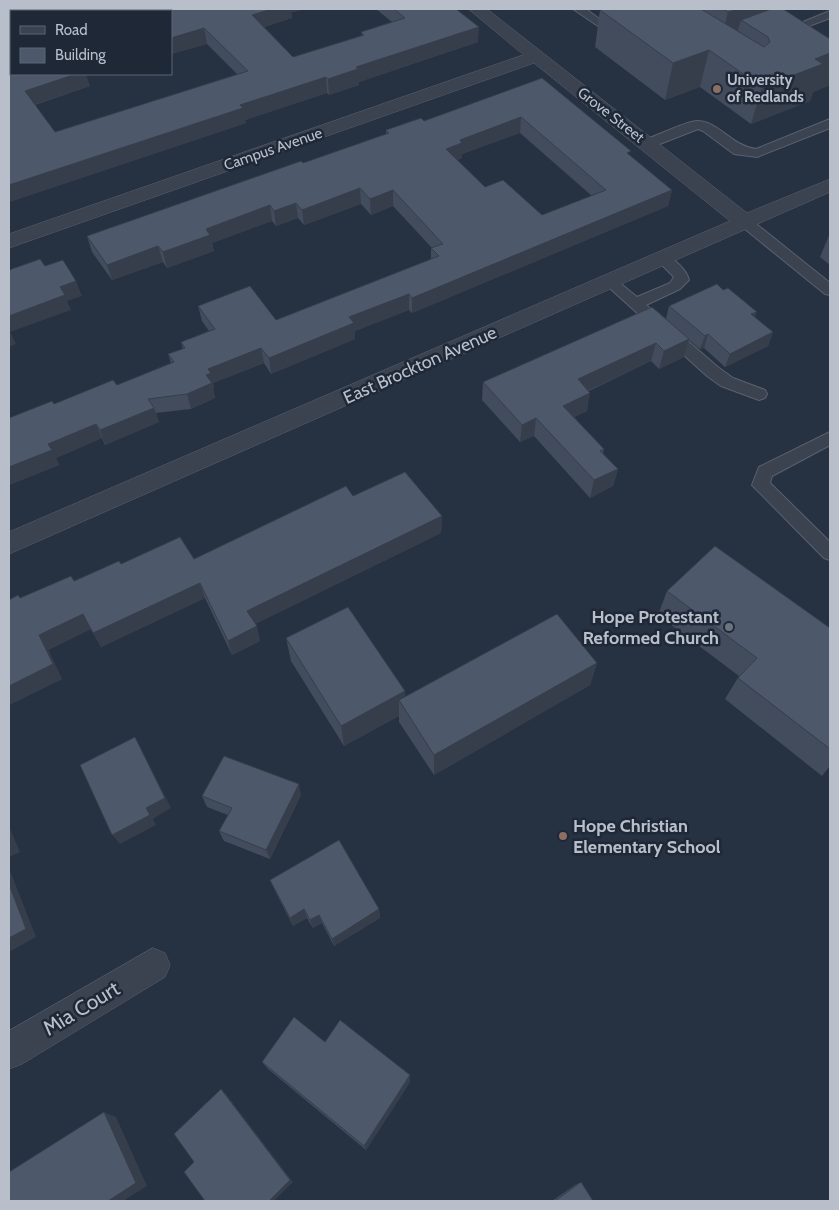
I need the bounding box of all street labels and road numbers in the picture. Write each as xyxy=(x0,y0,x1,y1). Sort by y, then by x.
street label: Grove Street xyxy=(574,83,648,147)
street label: Campus Avenue xyxy=(221,124,325,174)
street label: East Brockton Avenue xyxy=(340,321,500,409)
street label: Mia Court xyxy=(38,975,124,1041)

